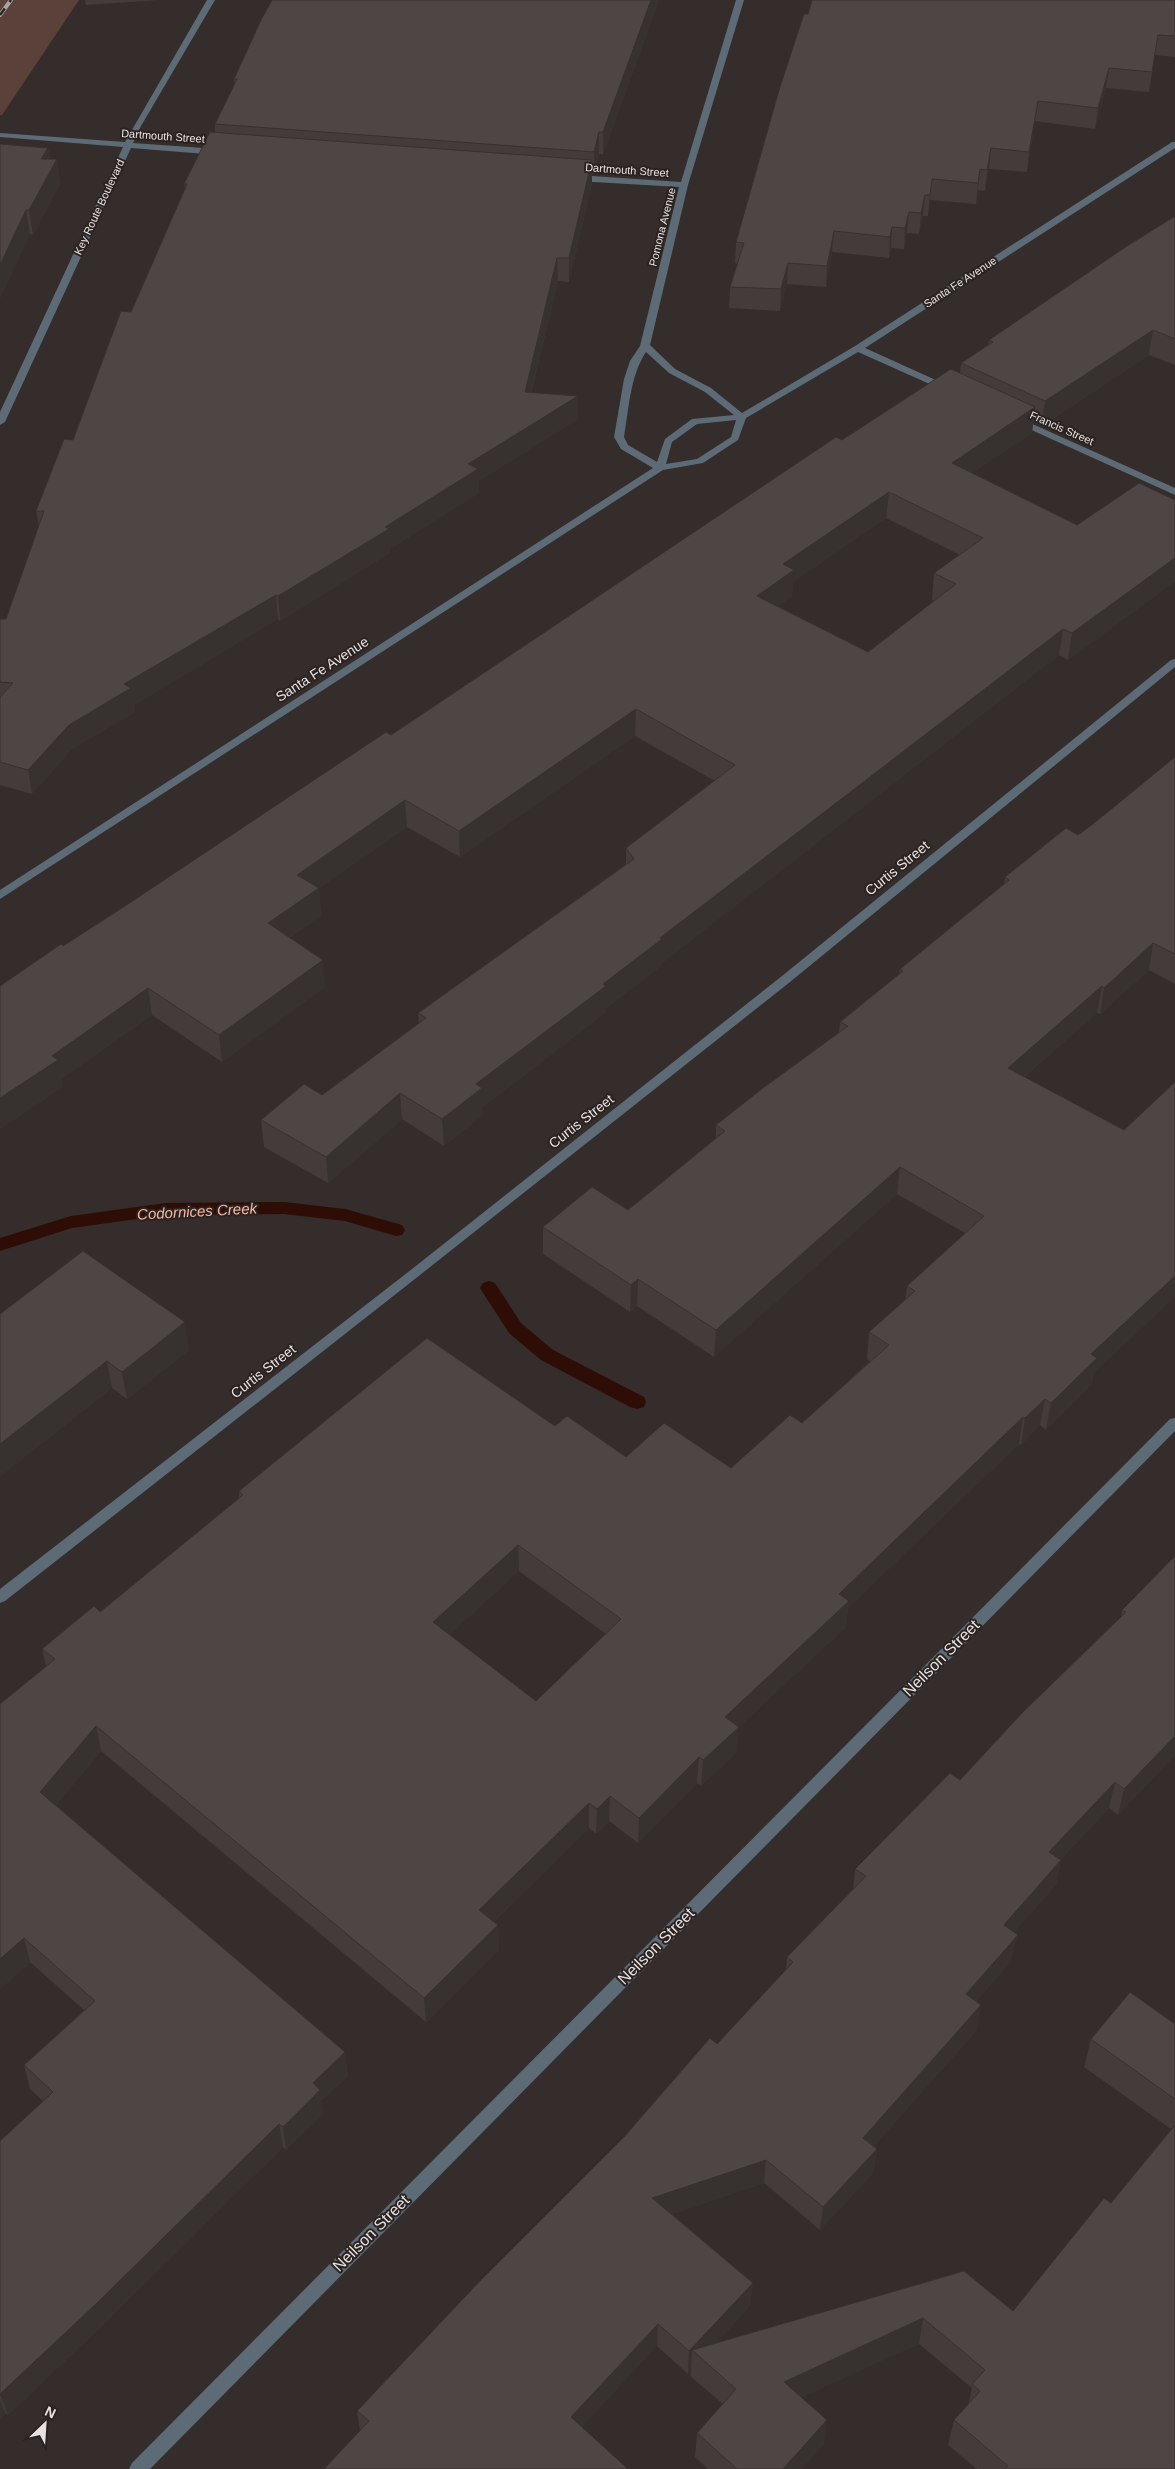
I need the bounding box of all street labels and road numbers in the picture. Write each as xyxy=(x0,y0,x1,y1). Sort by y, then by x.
street label: Dartmouth Street xyxy=(121,127,205,145)
street label: Key Route Boulevard xyxy=(72,157,126,257)
street label: Dartmouth Street xyxy=(585,161,669,179)
street label: Pomona Avenue xyxy=(646,186,678,268)
street label: Santa Fe Avenue xyxy=(921,254,999,310)
street label: Francis Street xyxy=(1028,409,1096,447)
street label: Santa Fe Avenue xyxy=(273,633,371,705)
street label: Curtis Street xyxy=(862,837,932,899)
street label: Curtis Street xyxy=(545,1091,617,1151)
street label: Curtis Street xyxy=(227,1341,299,1401)
street label: Neilson Street xyxy=(899,1616,983,1700)
street label: Neilson Street xyxy=(614,1904,698,1988)
street label: Neilson Street xyxy=(329,2191,413,2275)

